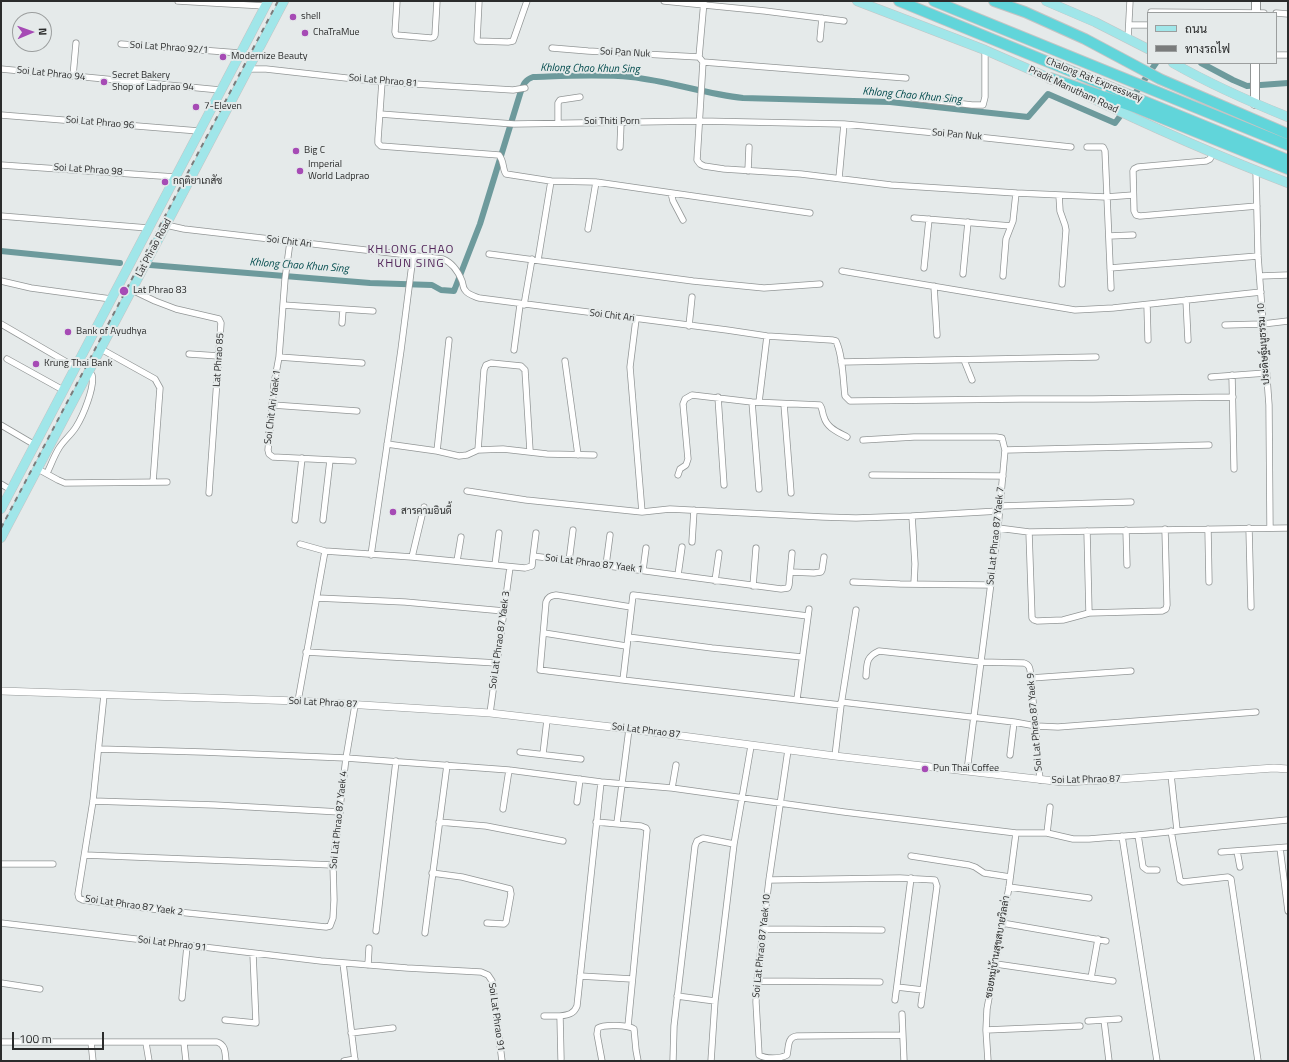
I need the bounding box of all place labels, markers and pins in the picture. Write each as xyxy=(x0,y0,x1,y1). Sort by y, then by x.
place label: shell xyxy=(301,11,321,23)
marker: shell xyxy=(288,12,298,22)
place label: ChaTraMue xyxy=(313,27,360,39)
marker: ChaTraMue xyxy=(300,28,310,38)
place label: Modernize Beauty xyxy=(231,51,308,63)
marker: Modernize Beauty xyxy=(218,52,228,62)
place label: Secret Bakery Shop of Ladprao 94 xyxy=(112,70,194,94)
marker: Secret Bakery Shop of Ladprao 94 xyxy=(99,77,109,87)
place label: 7-Eleven xyxy=(204,101,242,113)
marker: 7-Eleven xyxy=(191,102,201,112)
place label: Big C xyxy=(304,145,325,157)
marker: Big C xyxy=(291,146,301,156)
place label: Imperial World Ladprao xyxy=(308,159,369,182)
marker: Imperial World Ladprao xyxy=(295,166,305,176)
place label: กฤติยาเภสัช xyxy=(173,176,222,188)
marker: กฤติยาเภสัช xyxy=(160,177,170,187)
marker: Lat Phrao 83 xyxy=(118,285,130,297)
place label: Lat Phrao 83 xyxy=(133,285,187,297)
place label: Bank of Ayudhya xyxy=(76,326,147,338)
marker: Bank of Ayudhya xyxy=(63,327,73,337)
place label: Krung Thai Bank xyxy=(44,358,112,370)
marker: Krung Thai Bank xyxy=(31,359,41,369)
place label: สารคามอินดี้ xyxy=(401,506,452,518)
marker: สารคามอินดี้ xyxy=(388,507,398,517)
place label: Pun Thai Coffee xyxy=(933,763,999,775)
marker: Pun Thai Coffee xyxy=(920,764,930,774)

